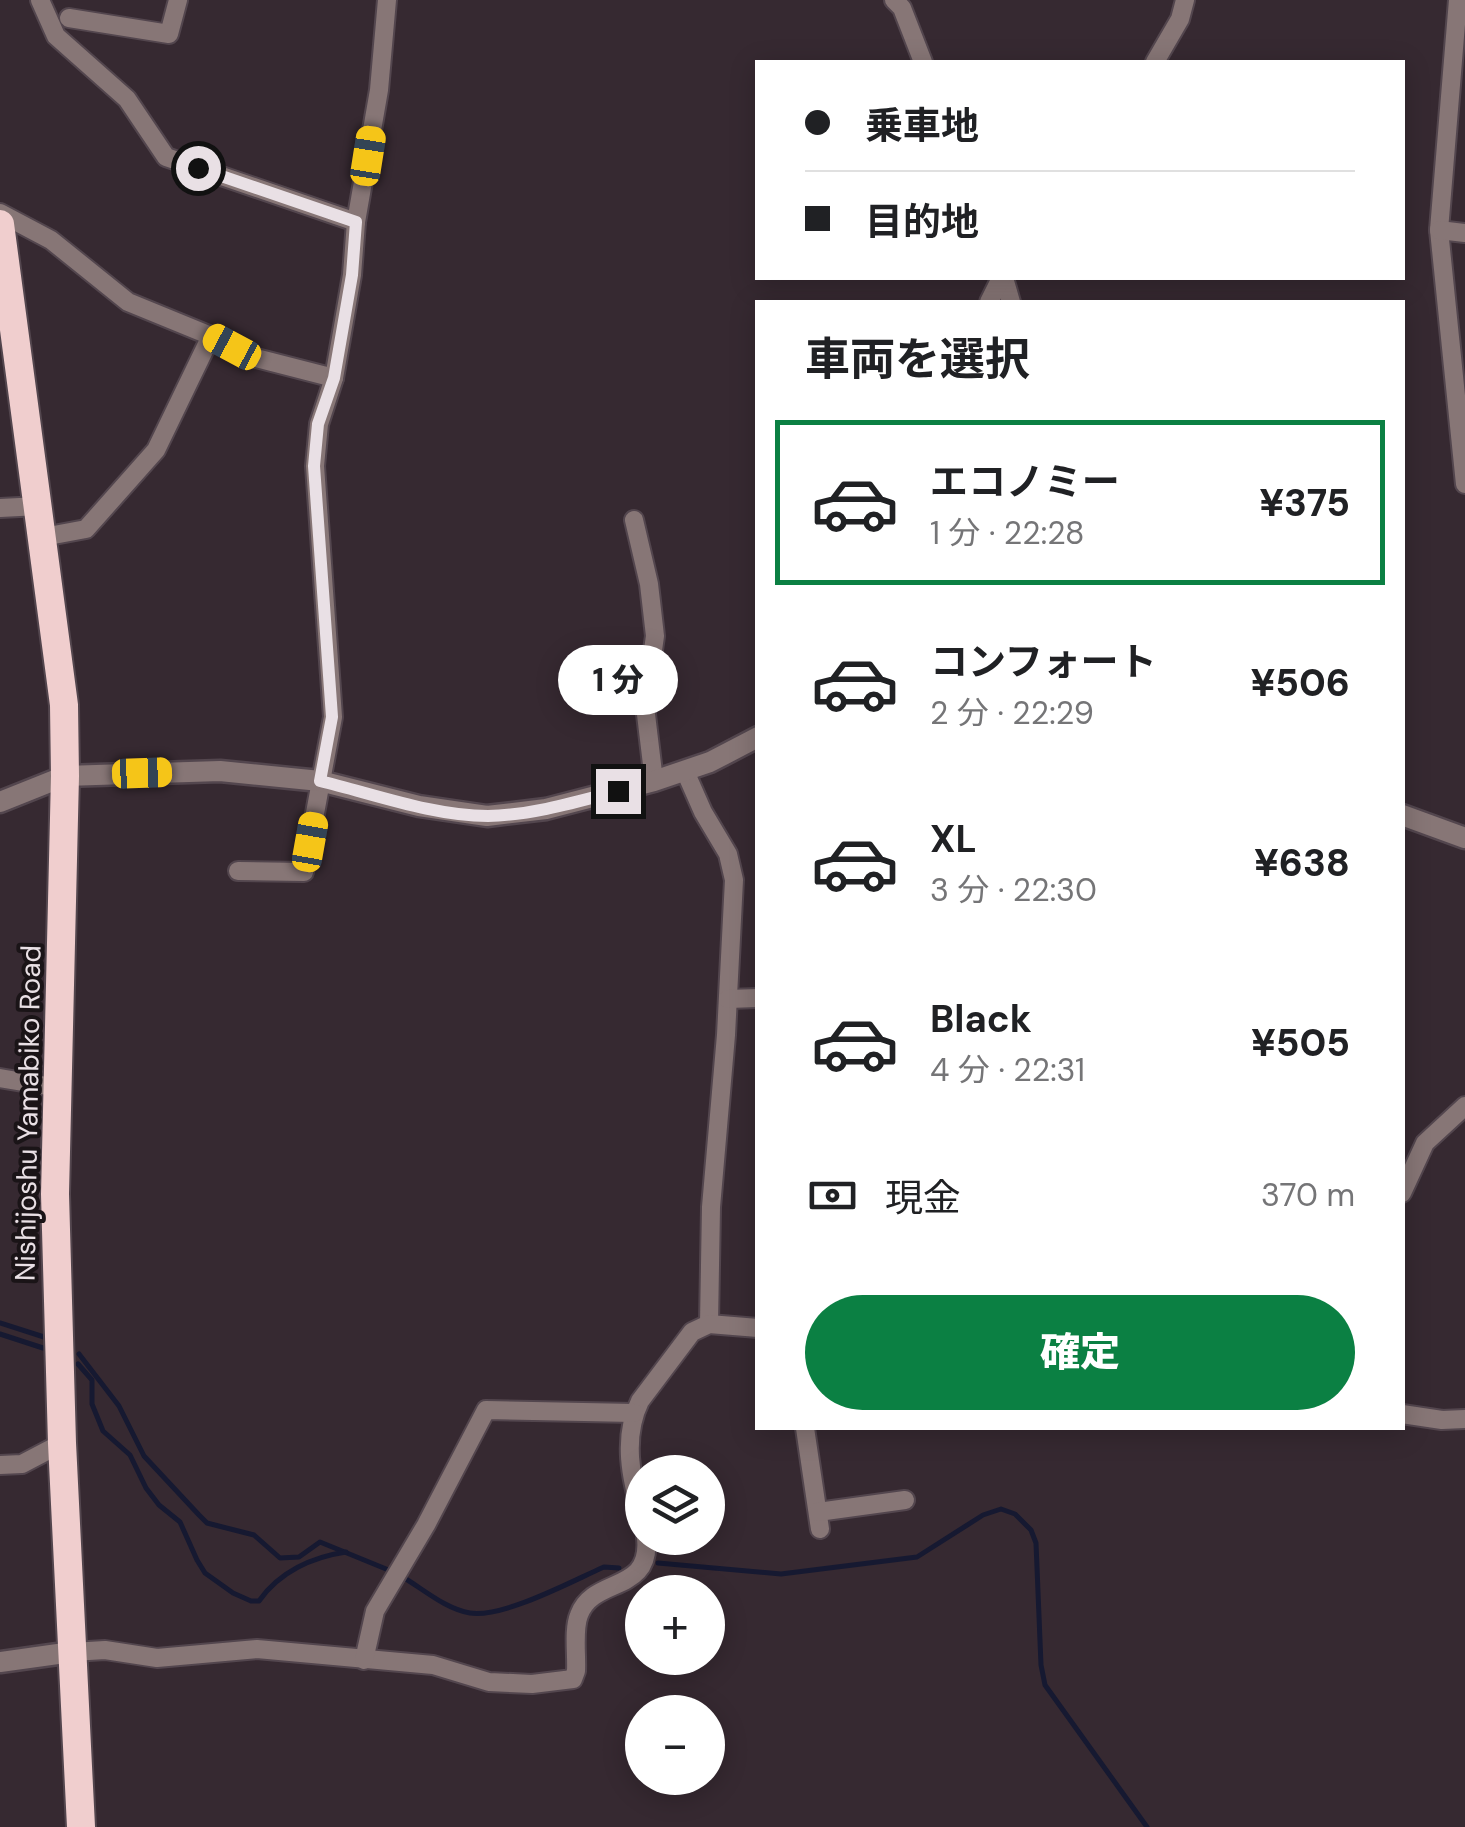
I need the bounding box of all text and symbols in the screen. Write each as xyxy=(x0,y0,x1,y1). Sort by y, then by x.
text: 乗車地 xyxy=(865,101,979,151)
car xyxy=(348,124,388,188)
route start xyxy=(176,146,221,191)
text: 目的地 xyxy=(865,197,979,247)
car xyxy=(198,320,266,374)
text: 車両を選択 xyxy=(805,330,1030,389)
text: エコノミー xyxy=(930,457,1120,507)
icon: car xyxy=(810,458,900,548)
text: ¥375 xyxy=(1259,478,1350,528)
text: 1 分 · 22:28 xyxy=(930,512,1085,554)
text: コンフォート xyxy=(930,637,1157,687)
icon: car xyxy=(810,638,900,728)
callout: 1 分 xyxy=(558,646,678,716)
text: ¥506 xyxy=(1251,658,1350,708)
text: 1 分 xyxy=(592,659,644,701)
text: 2 分 · 22:29 xyxy=(930,692,1094,734)
car xyxy=(111,757,173,789)
route end xyxy=(596,769,641,814)
car xyxy=(290,810,330,874)
text: XL xyxy=(930,814,977,864)
icon: car xyxy=(810,818,900,908)
text: ¥638 xyxy=(1254,838,1350,888)
text: 3 分 · 22:30 xyxy=(930,869,1097,911)
street label: Nishijoshu Yamabiko Road xyxy=(7,945,49,1281)
text: Black xyxy=(930,994,1032,1044)
icon: car xyxy=(810,998,900,1088)
text: ¥505 xyxy=(1251,1018,1350,1068)
text: 4 分 · 22:31 xyxy=(930,1049,1085,1091)
icon: cash xyxy=(805,1168,860,1223)
text: 現金 xyxy=(885,1173,961,1223)
text: 370 m xyxy=(1261,1174,1355,1216)
button: 確定 xyxy=(805,1295,1355,1410)
map controls xyxy=(625,1455,725,1795)
button: layers xyxy=(625,1455,725,1555)
button: + xyxy=(625,1575,725,1675)
button: − xyxy=(625,1695,725,1795)

